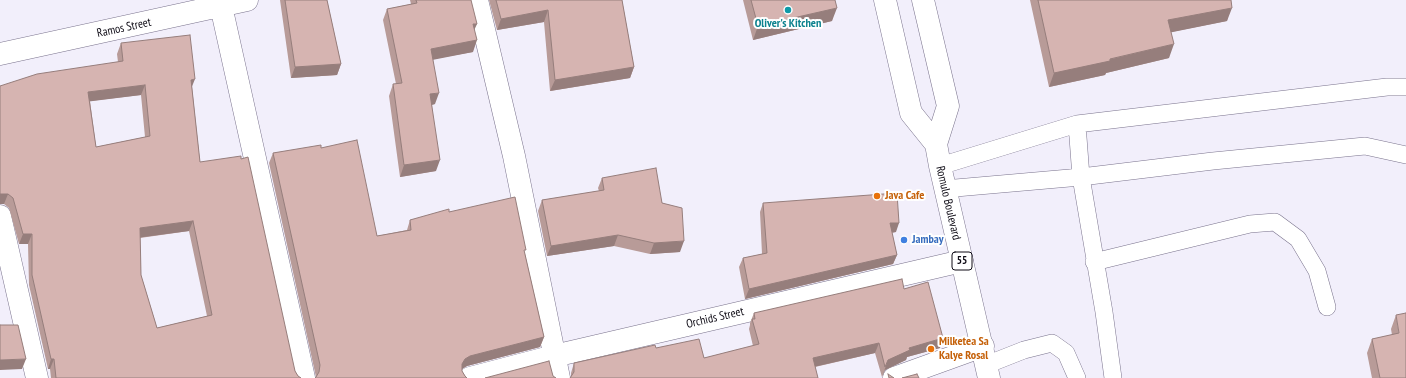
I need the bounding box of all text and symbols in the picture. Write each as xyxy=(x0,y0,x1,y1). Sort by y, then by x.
marker: Oliver's Kitchen xyxy=(783,5,793,15)
street label: Ramos Street xyxy=(96,15,152,41)
place label: Oliver's Kitchen xyxy=(755,17,821,31)
street label: Romulo Boulevard xyxy=(932,165,964,241)
place label: Java Cafe xyxy=(885,189,924,203)
marker: Java Cafe xyxy=(872,191,882,201)
place label: Jambay xyxy=(912,233,943,247)
marker: Jambay xyxy=(899,235,909,245)
road number: 55 xyxy=(952,252,972,270)
street label: Orchids Street xyxy=(685,304,745,332)
place label: Milketea Sa Kalye Rosal xyxy=(939,335,989,363)
marker: Milketea Sa Kalye Rosal xyxy=(926,344,936,354)

